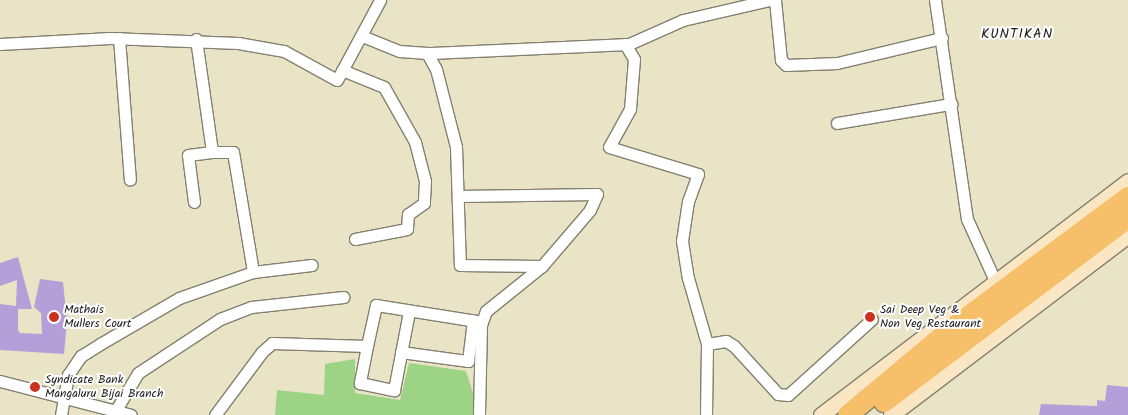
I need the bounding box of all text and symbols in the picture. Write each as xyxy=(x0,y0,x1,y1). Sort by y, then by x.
district label: KUNTIKAN xyxy=(980,26,1054,42)
place label: Mathais Mullers Court xyxy=(64,303,131,331)
place label: Sai Deep Veg & Non Veg Restaurant xyxy=(880,303,981,331)
marker: Mathais Mullers Court xyxy=(48,311,60,323)
marker: Sai Deep Veg & Non Veg Restaurant xyxy=(864,311,876,323)
place label: Syndicate Bank Mangaluru Bijai Branch xyxy=(45,373,163,401)
marker: Syndicate Bank Mangaluru Bijai Branch xyxy=(29,381,41,393)

